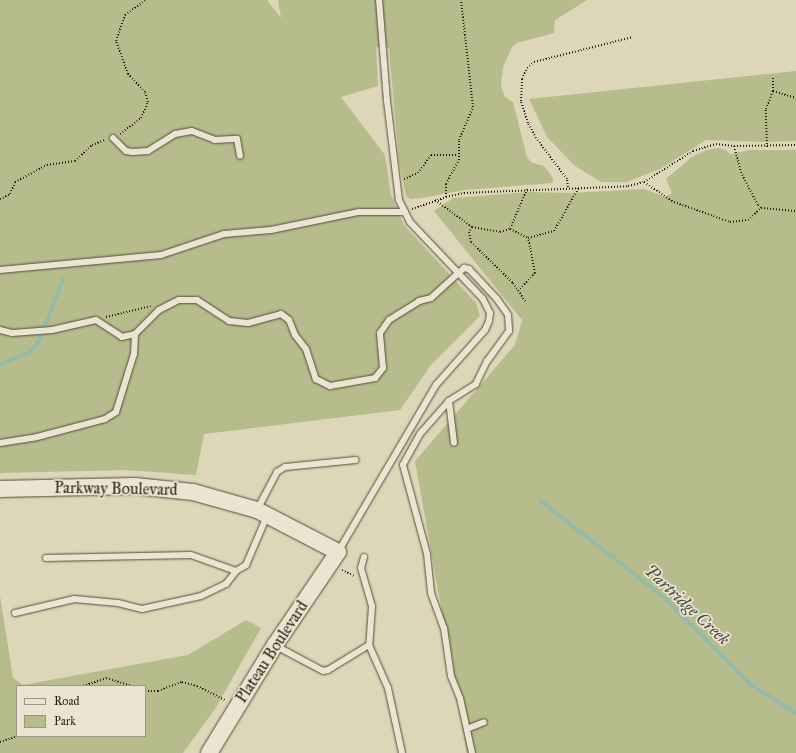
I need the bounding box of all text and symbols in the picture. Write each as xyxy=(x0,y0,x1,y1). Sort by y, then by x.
street label: Parkway Boulevard xyxy=(54,478,178,500)
water label: Partridge Creek xyxy=(640,560,734,650)
street label: Plateau Boulevard xyxy=(232,597,312,707)
legend xyxy=(16,685,146,737)
text: Road xyxy=(54,694,80,708)
text: Park xyxy=(54,714,76,728)

